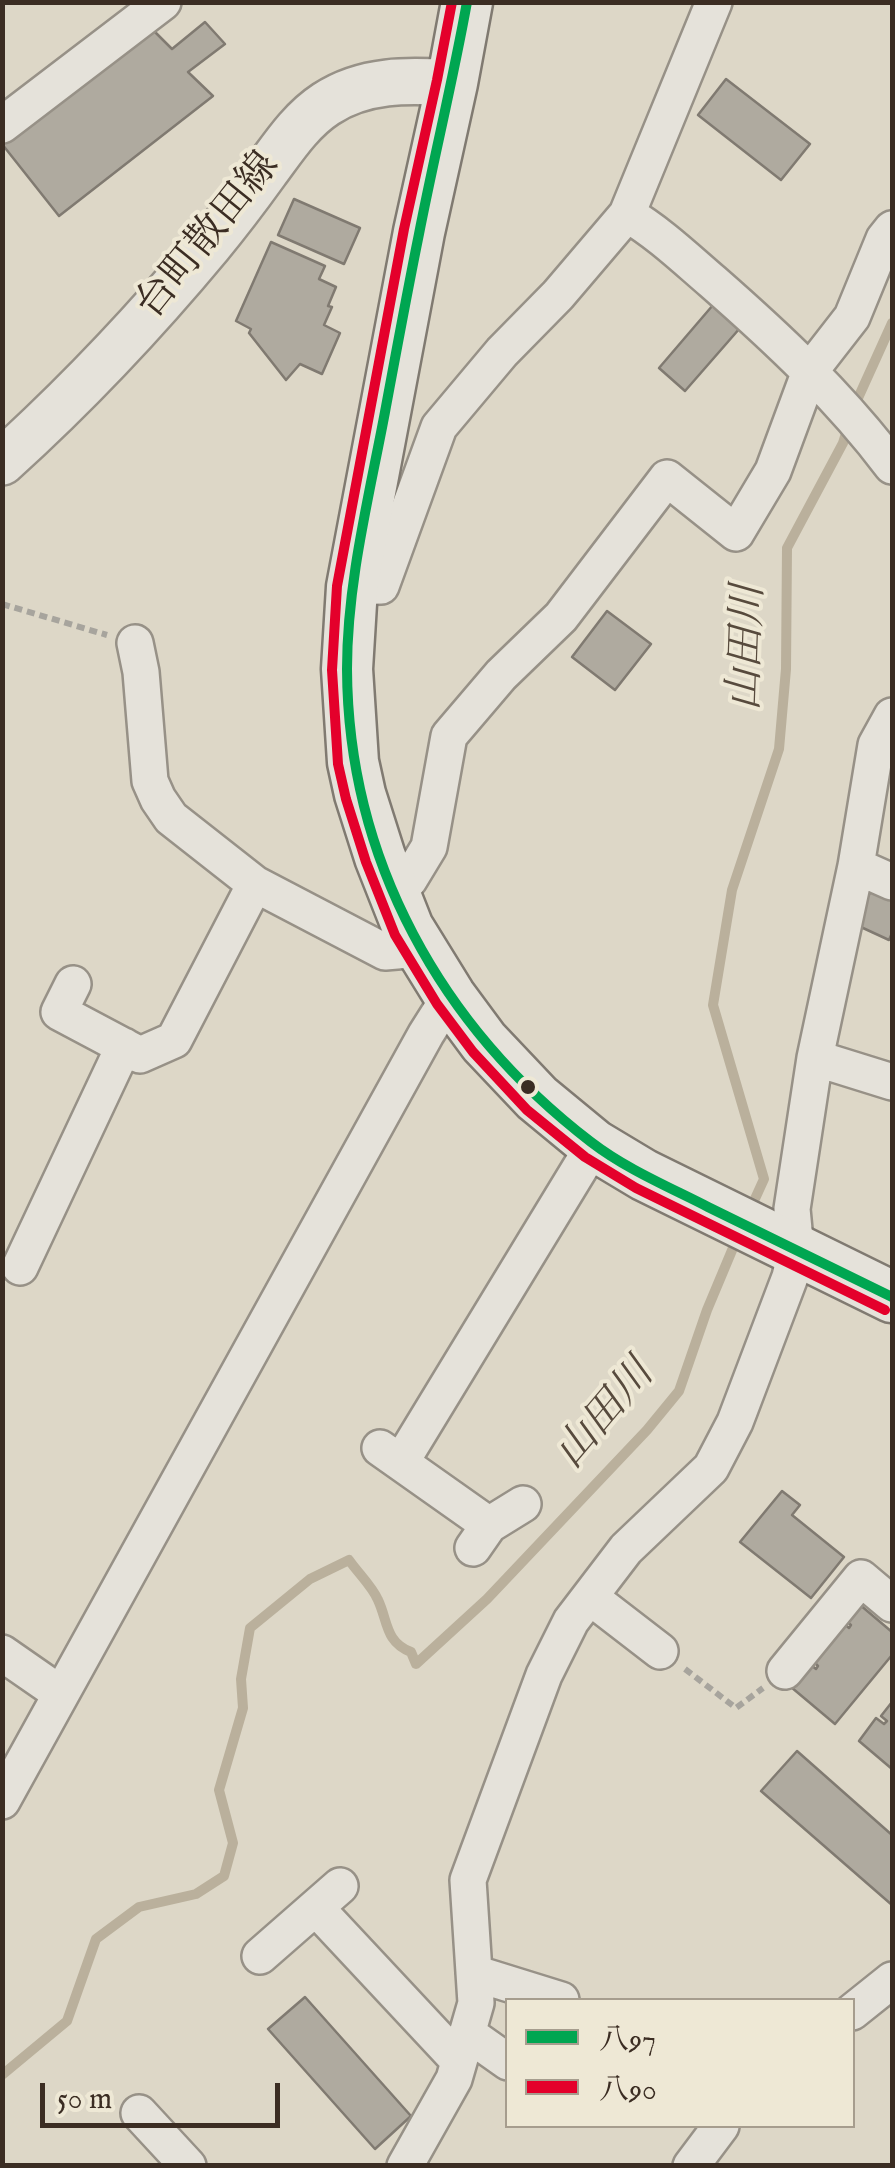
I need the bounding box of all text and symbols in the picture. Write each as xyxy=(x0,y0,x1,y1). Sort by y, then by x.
street label: 台町散田線 xyxy=(128,144,292,330)
water label: 山田川 xyxy=(723,584,777,712)
unlabelled marker xyxy=(518,1077,538,1097)
water label: 山田川 xyxy=(547,1352,667,1480)
legend xyxy=(505,1998,855,2128)
text: 八97 xyxy=(599,2022,656,2060)
scale bar xyxy=(45,2063,285,2125)
text: 八90 xyxy=(599,2072,657,2110)
text: 50 m xyxy=(57,2081,112,2119)

